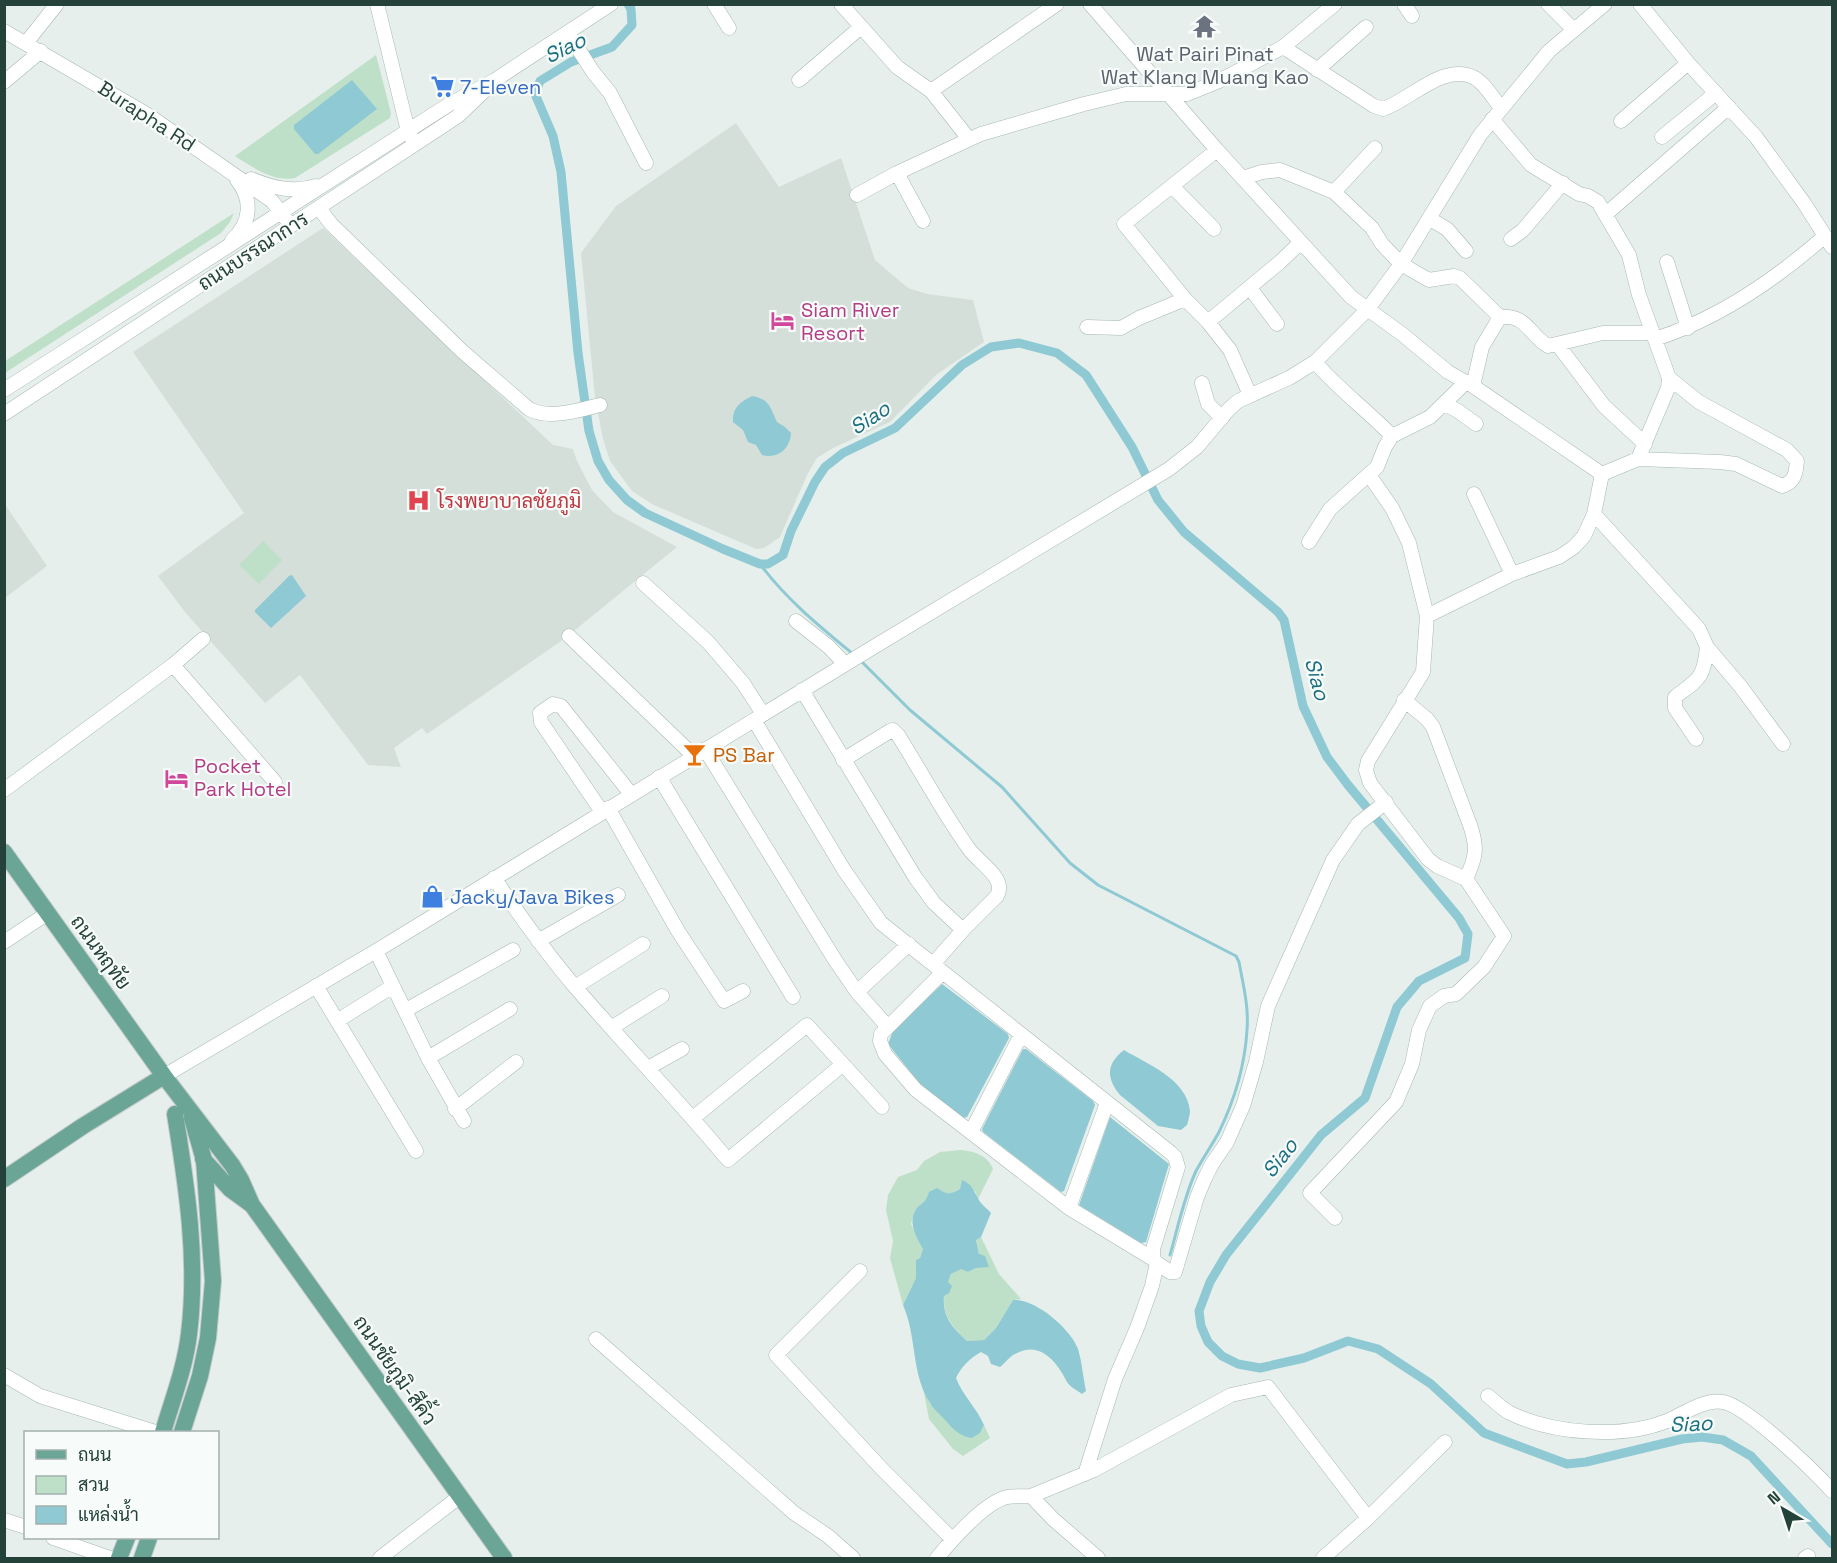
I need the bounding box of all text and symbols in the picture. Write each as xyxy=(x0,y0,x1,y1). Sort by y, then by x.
temple icon: Wat Pairi Pinat Wat Klang Muang Kao xyxy=(1192,14,1218,40)
water label: Siao xyxy=(540,26,591,69)
place label: Wat Pairi Pinat Wat Klang Muang Kao xyxy=(1101,41,1309,90)
supermarket icon: 7-Eleven xyxy=(429,74,455,100)
place label: 7-Eleven xyxy=(460,74,541,100)
street label: Burapha Rd xyxy=(93,75,201,157)
street label: ถนนบรรณาการ xyxy=(193,206,313,296)
place label: Siam River Resort xyxy=(801,297,899,346)
hotel icon: Siam River Resort xyxy=(770,308,796,334)
water label: Siao xyxy=(844,394,896,441)
hospital icon: โรงพยาบาลชัยภูมิ xyxy=(406,488,432,514)
place label: โรงพยาบาลชัยภูมิ xyxy=(436,488,581,516)
water label: Siao xyxy=(1299,655,1336,704)
bar icon: PS Bar xyxy=(682,742,708,768)
place label: PS Bar xyxy=(713,742,775,768)
place label: Pocket Park Hotel xyxy=(194,753,291,802)
hotel icon: Pocket Park Hotel xyxy=(163,765,189,791)
shop icon: Jacky/Java Bikes xyxy=(419,884,445,910)
place label: Jacky/Java Bikes xyxy=(450,884,614,910)
street label: ถนนหฤทัย xyxy=(65,910,137,994)
water label: Siao xyxy=(1256,1132,1304,1183)
street label: ถนนชัยภูมิ-สีคิ้ว xyxy=(346,1308,446,1431)
water label: Siao xyxy=(1669,1409,1714,1438)
legend xyxy=(24,1431,219,1539)
text: ถนน xyxy=(78,1443,111,1466)
text: สวน xyxy=(78,1473,109,1496)
north arrow xyxy=(1753,1479,1813,1539)
text: N xyxy=(1763,1486,1785,1509)
text: แหล่งน้ำ xyxy=(78,1499,139,1526)

